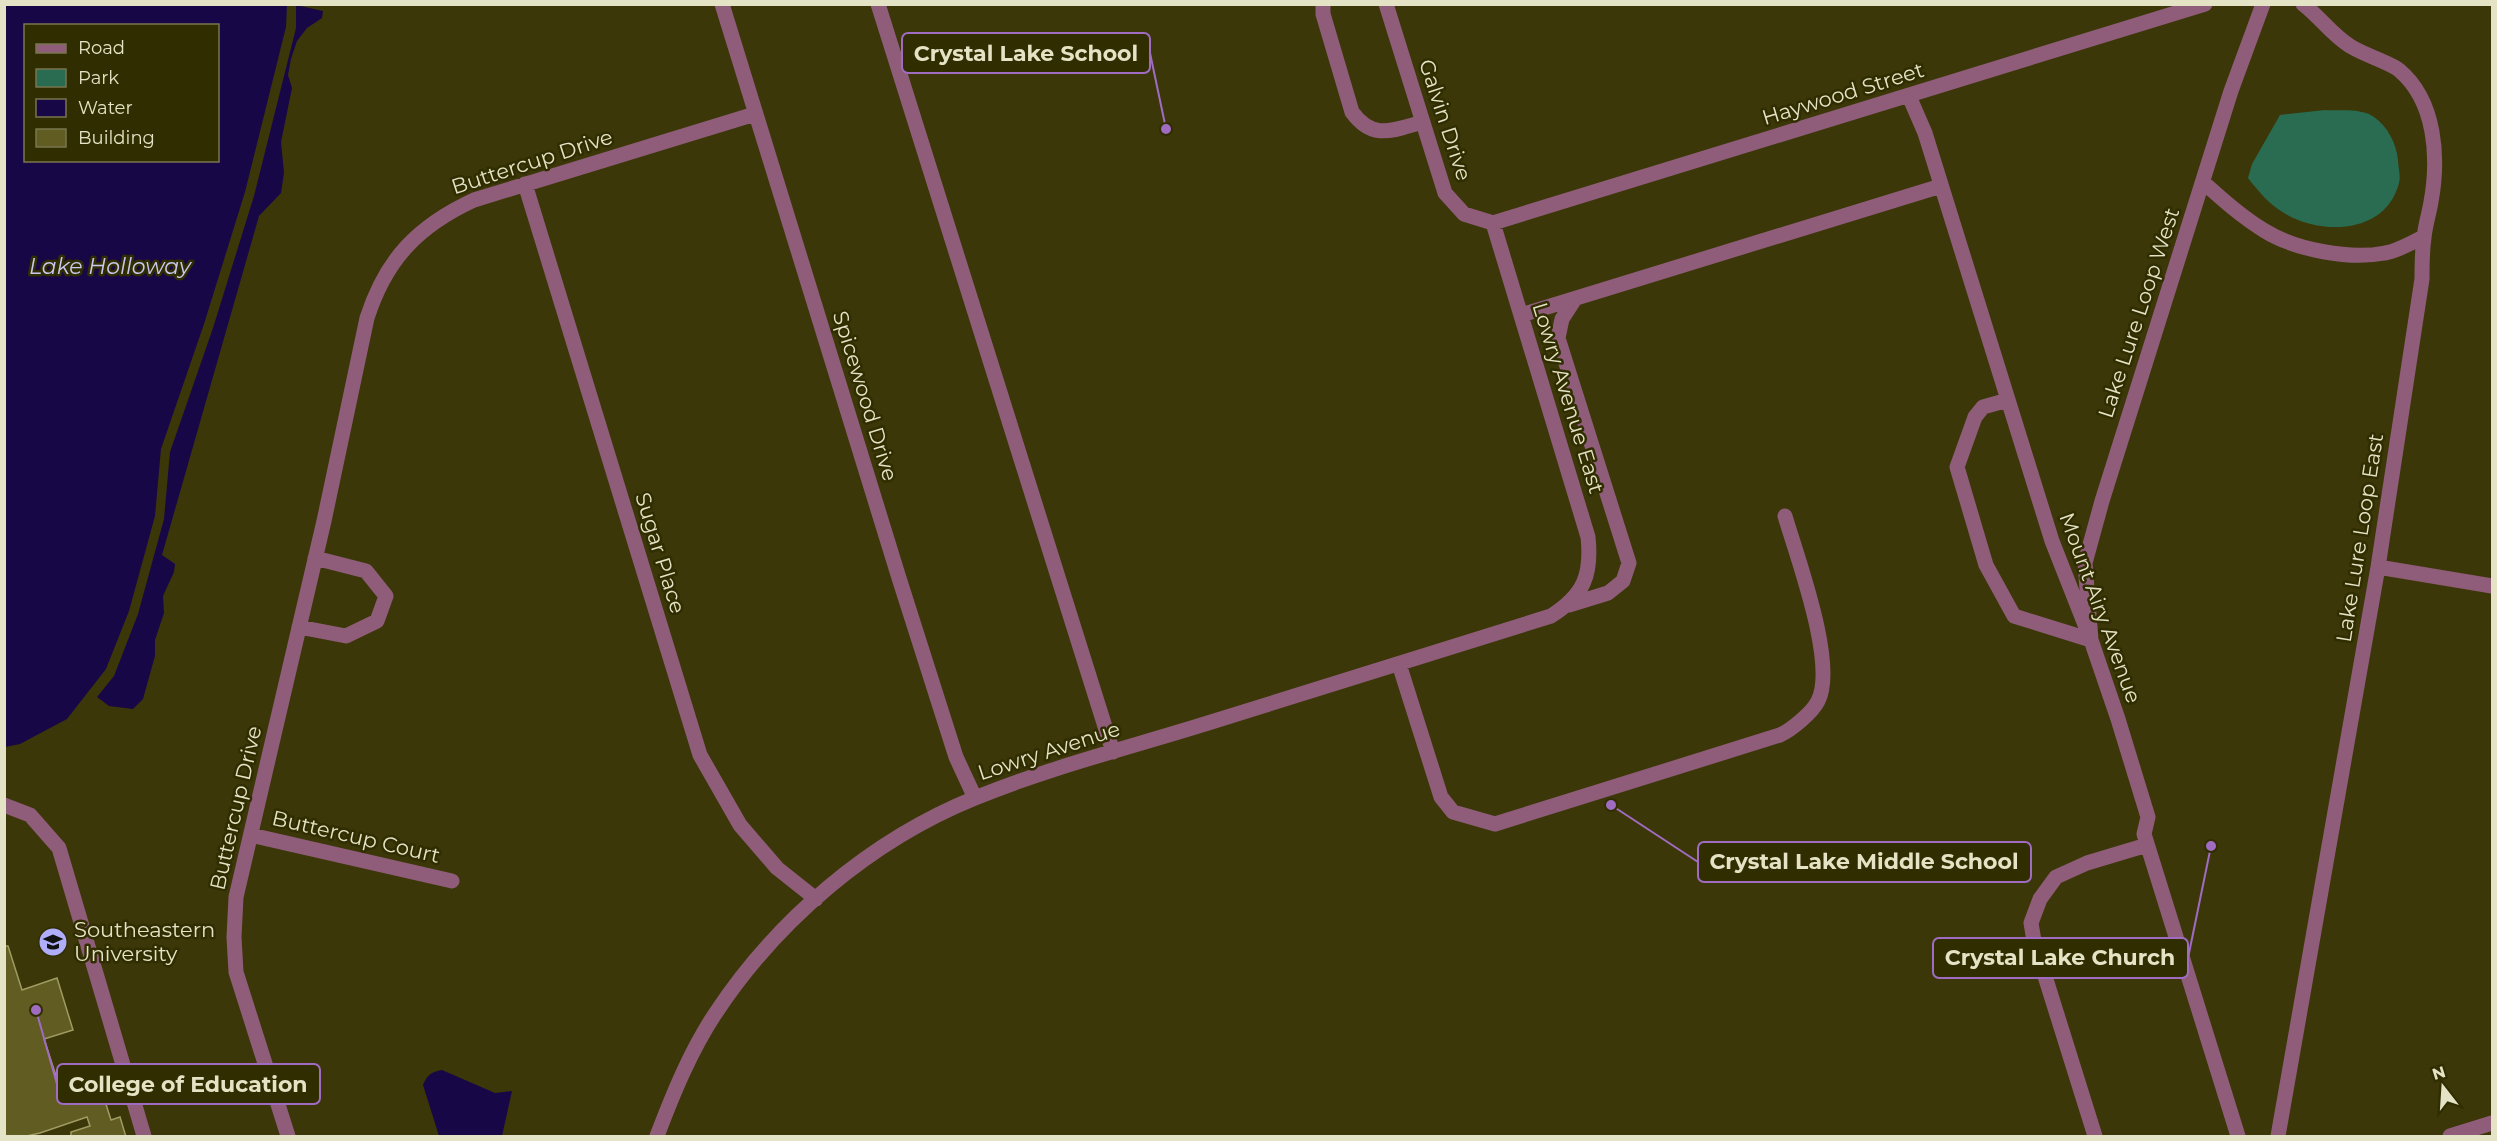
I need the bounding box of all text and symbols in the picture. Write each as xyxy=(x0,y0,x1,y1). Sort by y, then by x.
legend xyxy=(24,24,219,162)
callout: Crystal Lake School xyxy=(902,33,1150,73)
text: Road xyxy=(78,37,125,59)
text: Crystal Lake School xyxy=(914,40,1138,67)
street label: Galvin Drive xyxy=(1414,56,1477,184)
street label: Haywood Street xyxy=(1759,57,1927,130)
text: Park xyxy=(78,67,119,89)
text: Water xyxy=(78,97,133,119)
street label: Buttercup Drive xyxy=(448,124,616,199)
text: Building xyxy=(78,127,155,149)
street label: Lake Lure Loop West xyxy=(2093,205,2184,421)
water label: Lake Holloway xyxy=(29,253,193,280)
street label: Lowry Avenue East xyxy=(1528,299,1609,496)
street label: Spicewood Drive xyxy=(828,308,903,484)
street label: Lake Lure Loop East xyxy=(2331,432,2388,644)
street label: Sugar Place xyxy=(630,489,691,616)
street label: Mount Airy Avenue xyxy=(2054,509,2147,706)
street label: Lowry Avenue xyxy=(975,716,1123,785)
street label: Buttercup Drive xyxy=(204,723,267,892)
street label: Buttercup Court xyxy=(270,805,443,868)
callout: Crystal Lake Middle School xyxy=(1698,842,2031,882)
text: Crystal Lake Middle School xyxy=(1709,848,2019,875)
place label: Southeastern University xyxy=(74,917,215,966)
school or university icon: Southeastern University xyxy=(37,926,69,958)
callout: Crystal Lake Church xyxy=(1933,938,2188,978)
text: Crystal Lake Church xyxy=(1945,944,2175,971)
north arrow xyxy=(2413,1057,2473,1117)
text: N xyxy=(2430,1062,2448,1084)
callout: College of Education xyxy=(57,1064,320,1104)
text: College of Education xyxy=(68,1071,308,1098)

